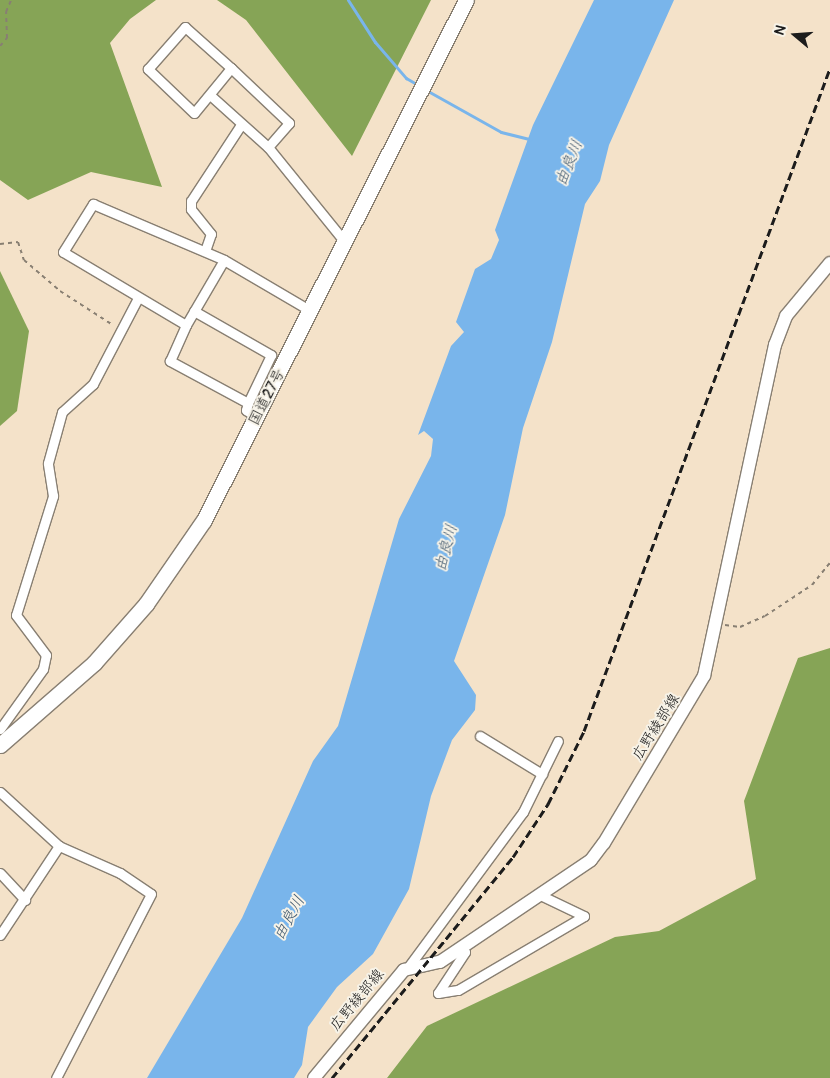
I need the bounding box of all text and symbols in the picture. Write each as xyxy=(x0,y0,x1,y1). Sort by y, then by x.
north arrow xyxy=(770,10,820,60)
text: N xyxy=(771,23,790,37)
water label: 由良川 xyxy=(551,137,587,189)
street label: 国道27号 xyxy=(245,366,289,428)
water label: 由良川 xyxy=(431,522,461,574)
street label: 広野綾部線 xyxy=(628,690,684,764)
water label: 由良川 xyxy=(269,892,309,944)
street label: 広野綾部線 xyxy=(326,965,388,1035)

